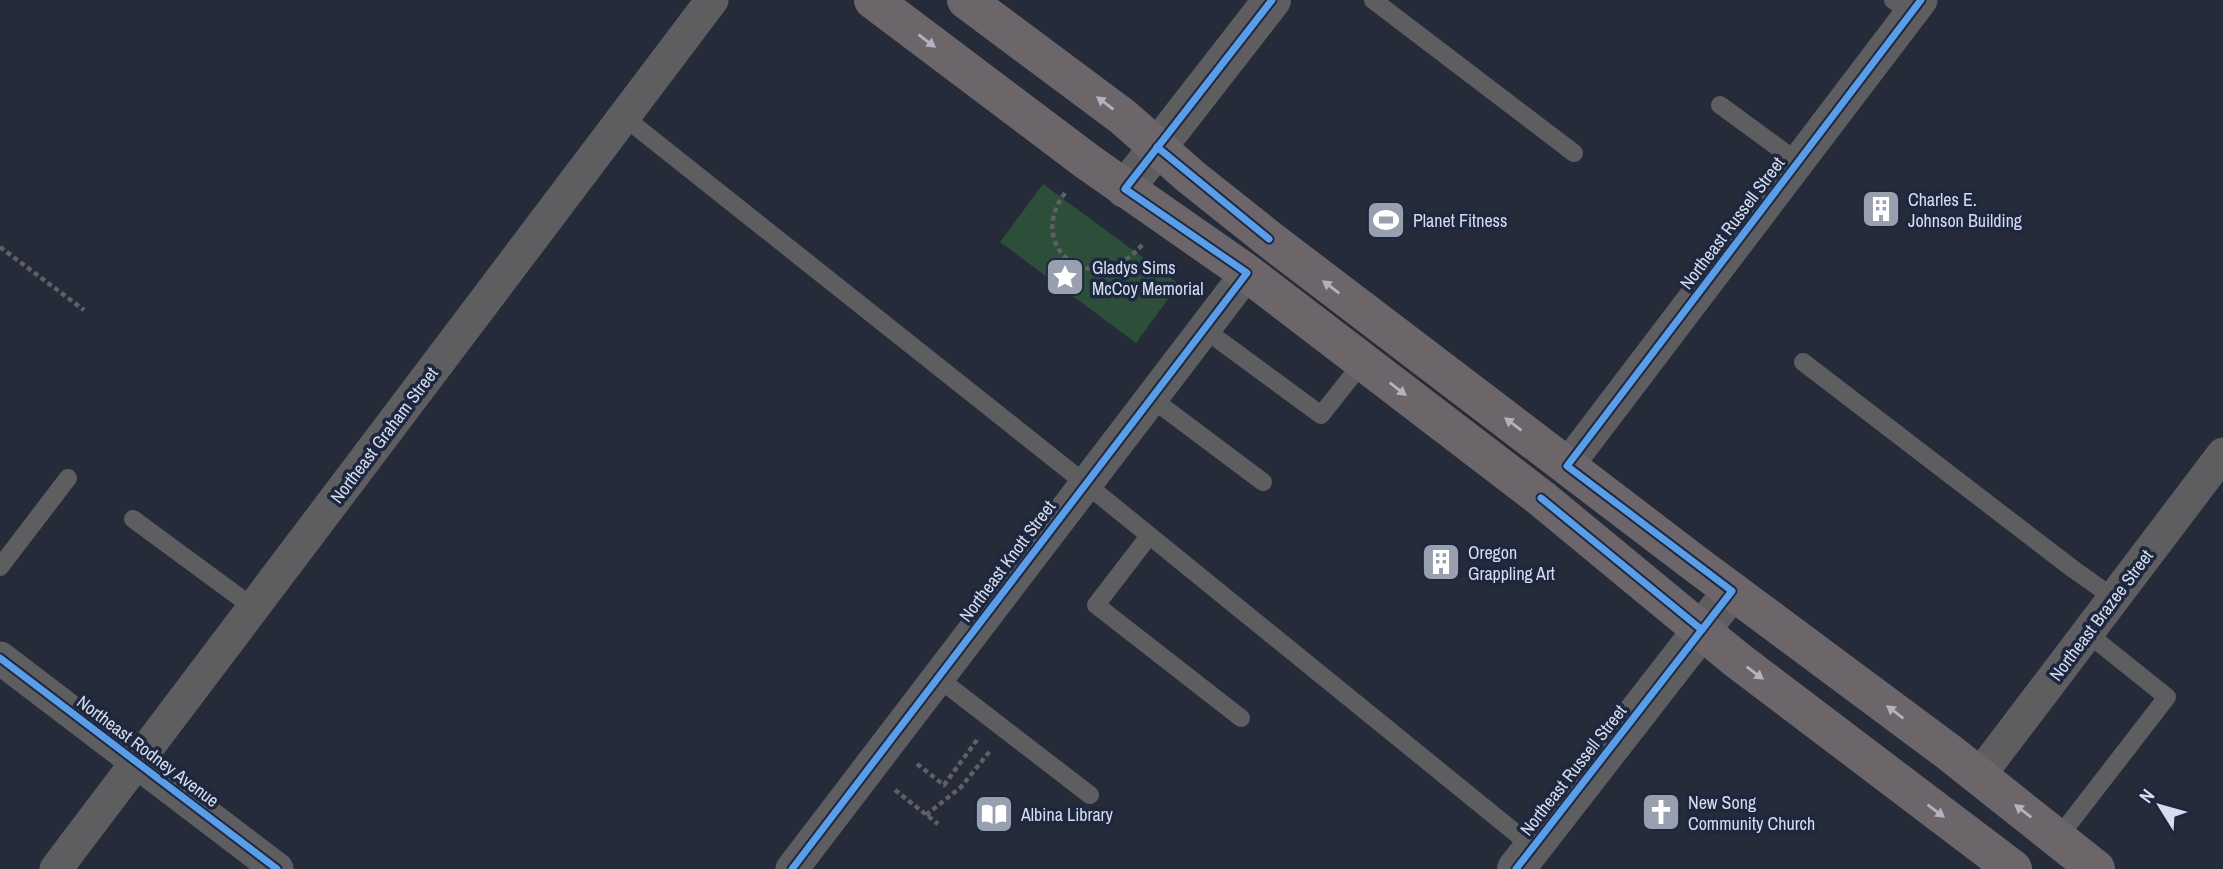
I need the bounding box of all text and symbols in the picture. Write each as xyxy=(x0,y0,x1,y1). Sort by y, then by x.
one-way arrow xyxy=(918,34,936,48)
one-way arrow xyxy=(1096,96,1114,111)
street label: Northeast Russell Street xyxy=(1674,152,1790,294)
place label: Charles E. Johnson Building xyxy=(1908,187,2023,233)
building icon: Charles E. Johnson Building xyxy=(1860,188,1902,230)
sports icon: Planet Fitness xyxy=(1365,199,1407,241)
place label: Planet Fitness xyxy=(1413,208,1507,233)
place label: Gladys Sims McCoy Memorial xyxy=(1092,255,1204,301)
place icon: Gladys Sims McCoy Memorial xyxy=(1044,256,1086,298)
one-way arrow xyxy=(1323,279,1341,294)
street label: Northeast Graham Street xyxy=(324,362,444,508)
one-way arrow xyxy=(1389,381,1407,396)
one-way arrow xyxy=(1504,417,1522,432)
street label: Northeast Knott Street xyxy=(953,495,1061,627)
place label: Oregon Grappling Art xyxy=(1468,540,1555,586)
building icon: Oregon Grappling Art xyxy=(1420,541,1462,583)
street label: Northeast Brazee Street xyxy=(2043,544,2159,686)
one-way arrow xyxy=(1746,665,1764,679)
street label: Northeast Rodney Avenue xyxy=(72,689,224,813)
street label: Northeast Russell Street xyxy=(1514,699,1632,841)
one-way arrow xyxy=(1886,705,1904,719)
north arrow xyxy=(2125,771,2195,841)
text: N xyxy=(2133,783,2160,808)
place label: New Song Community Church xyxy=(1688,790,1815,836)
church icon: New Song Community Church xyxy=(1640,791,1682,833)
library icon: Albina Library xyxy=(973,793,1015,835)
place label: Albina Library xyxy=(1020,802,1114,827)
one-way arrow xyxy=(1926,803,1944,818)
one-way arrow xyxy=(2015,803,2033,818)

